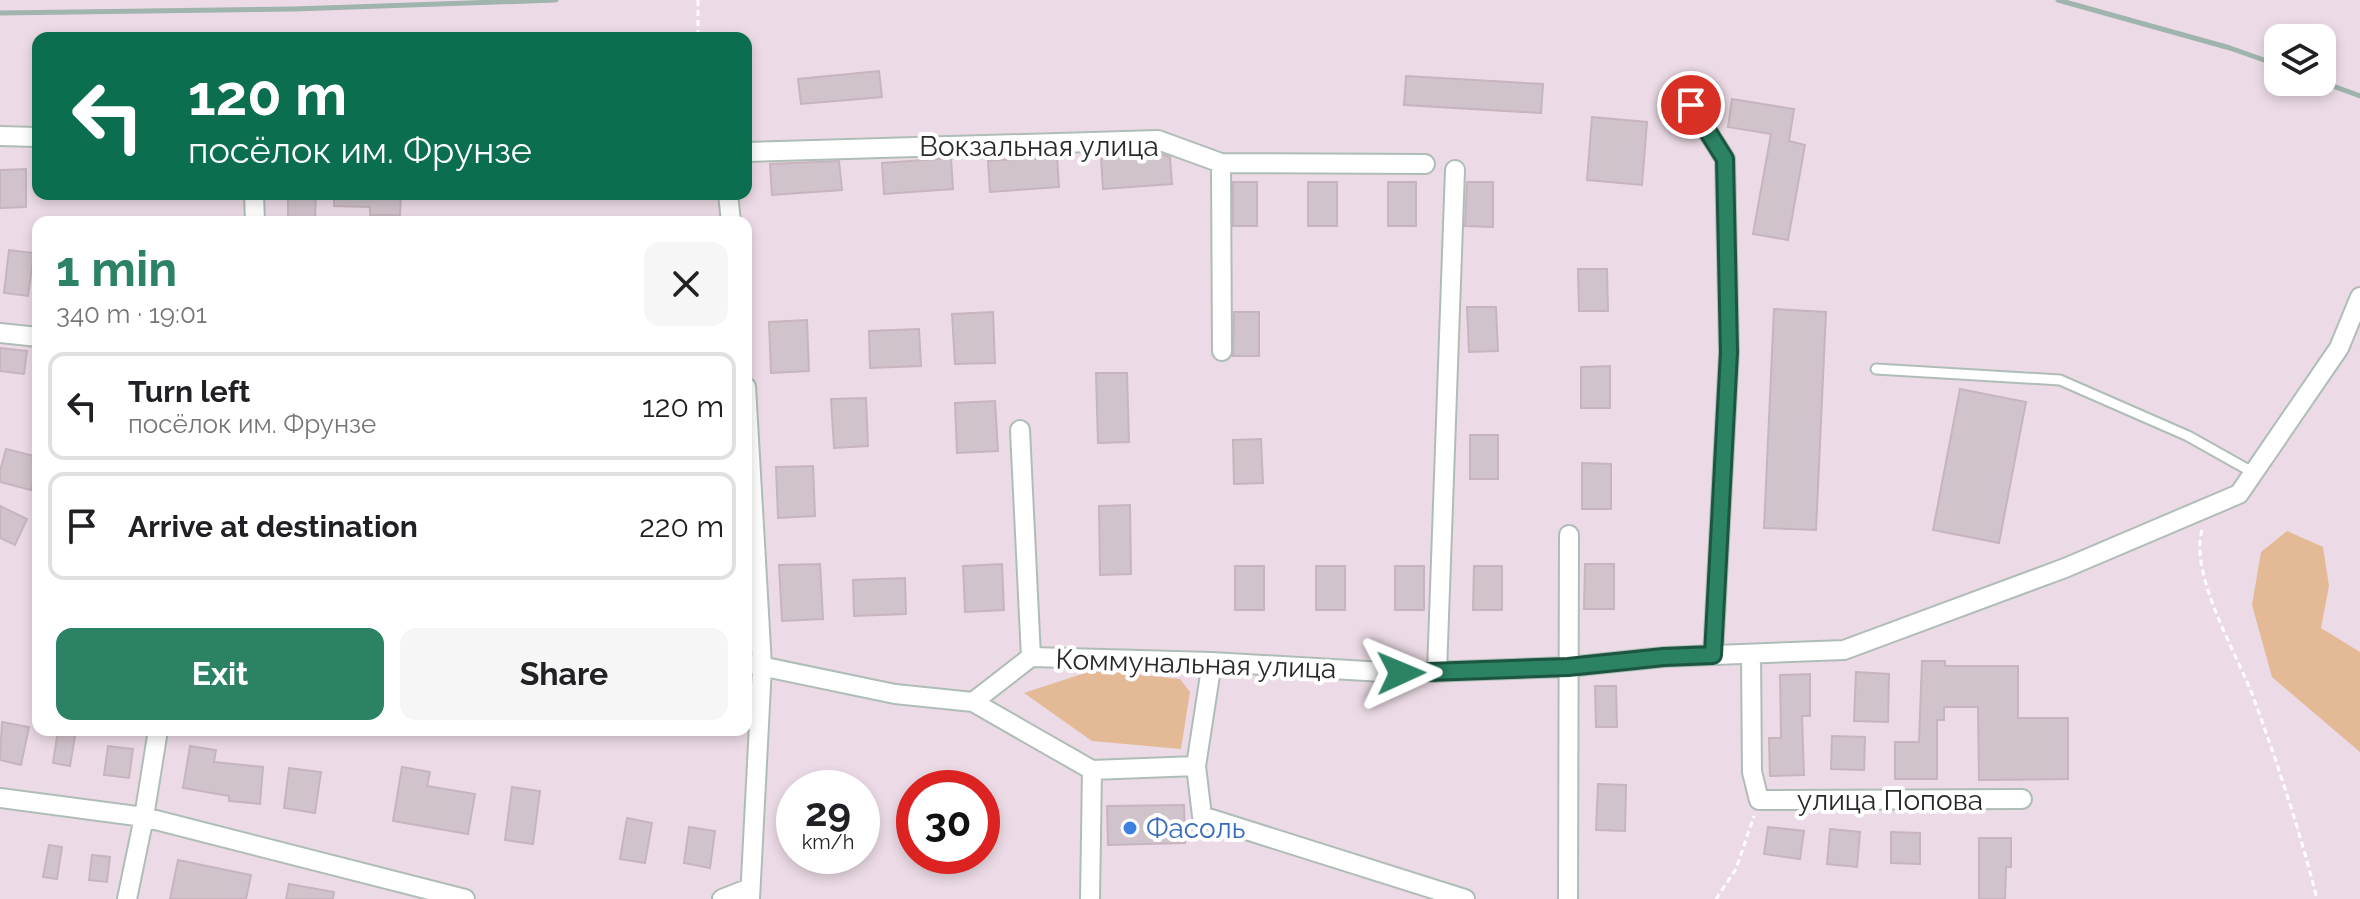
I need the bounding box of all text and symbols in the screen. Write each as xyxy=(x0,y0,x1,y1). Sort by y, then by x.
map controls xyxy=(2264,24,2336,96)
button: layers xyxy=(2264,24,2336,96)
text: 120 m xyxy=(188,62,347,128)
icon: left xyxy=(56,64,160,168)
pin xyxy=(1657,71,1725,139)
icon: arrive xyxy=(1669,83,1713,127)
text: посёлок им. Фрунзе xyxy=(188,129,532,171)
street label: Вокзальная улица xyxy=(919,130,1159,163)
text: 1 min xyxy=(56,241,177,297)
button: close xyxy=(644,242,728,326)
text: 340 m · 19:01 xyxy=(56,299,207,329)
text: Turn left xyxy=(128,374,250,409)
icon: left xyxy=(60,384,104,428)
text: 120 m xyxy=(642,389,724,424)
text: посёлок им. Фрунзе xyxy=(128,409,376,439)
icon: arrive xyxy=(60,504,104,548)
text: Arrive at destination xyxy=(128,509,418,544)
text: 220 m xyxy=(639,509,724,544)
button: Exit xyxy=(56,628,384,720)
button: Share xyxy=(400,628,728,720)
position arrow xyxy=(1359,631,1443,715)
street label: Коммунальная улица xyxy=(1055,643,1337,685)
speed limit sign: 30 xyxy=(896,770,1000,874)
street label: улица Попова xyxy=(1797,784,1983,817)
text: 29 xyxy=(805,788,851,835)
place label: Фасоль xyxy=(1146,812,1245,845)
marker: Фасоль xyxy=(1121,819,1139,837)
text: km/h xyxy=(802,830,854,854)

